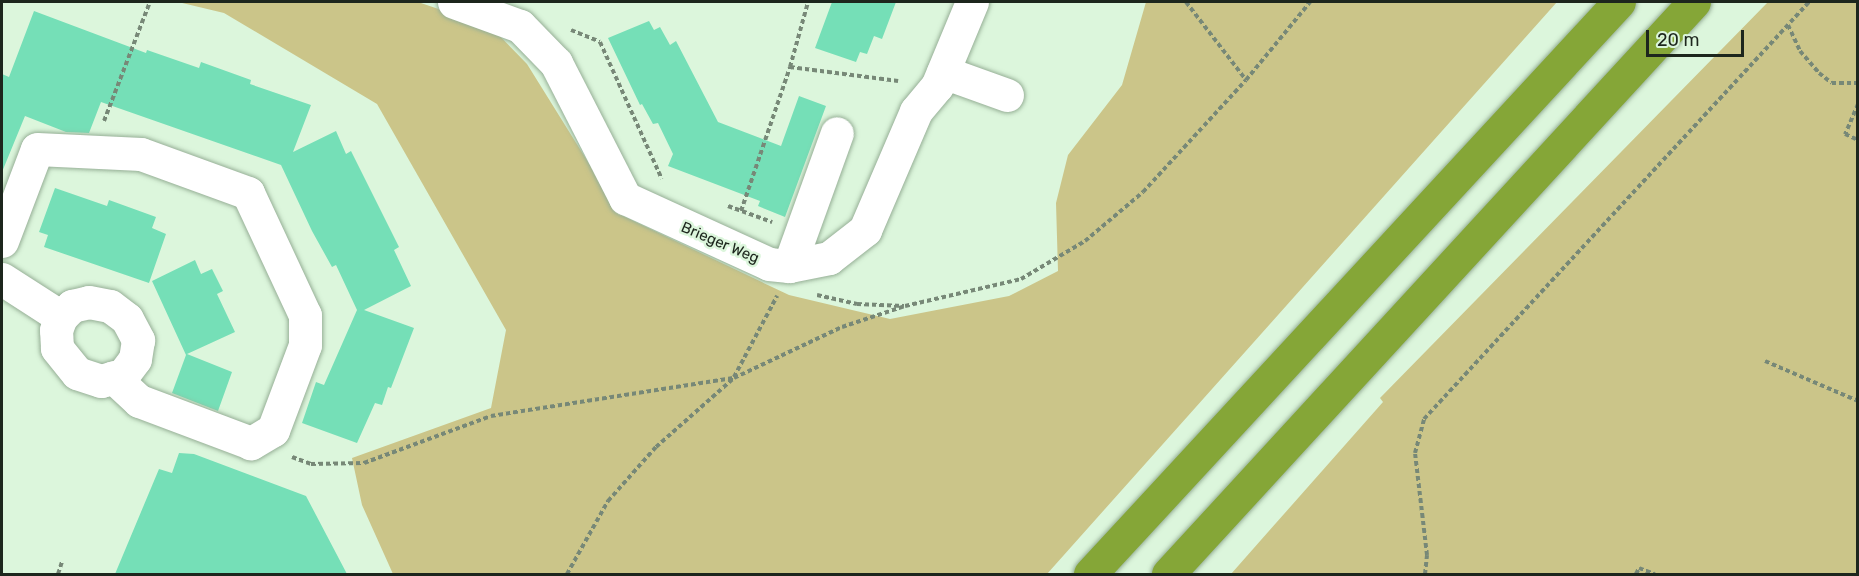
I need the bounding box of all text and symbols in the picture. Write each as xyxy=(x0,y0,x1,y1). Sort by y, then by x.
scale bar xyxy=(1649,18,1746,56)
text: 20 m xyxy=(1657,29,1699,51)
street label: Brieger Weg xyxy=(678,218,762,268)

